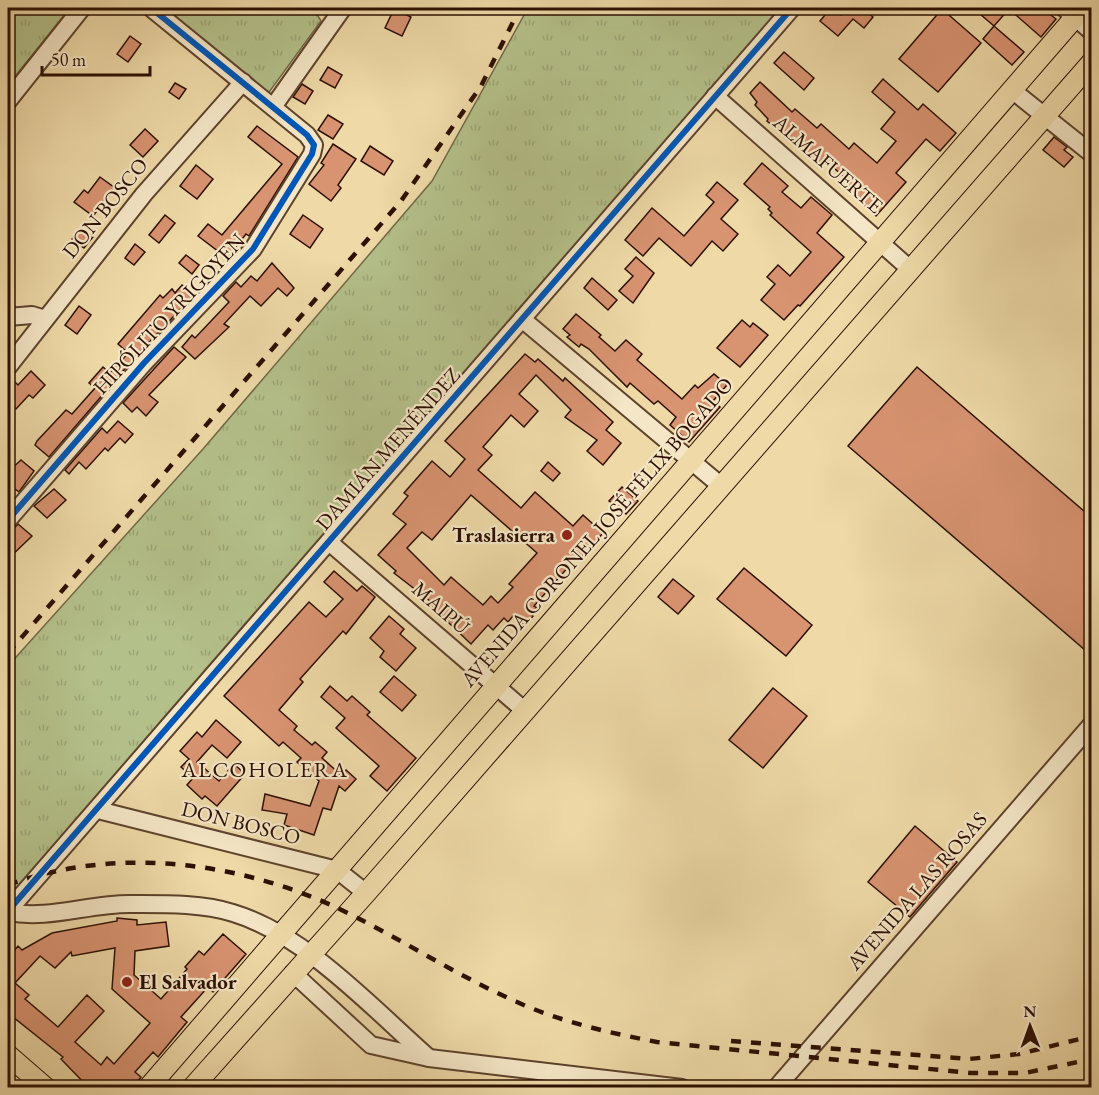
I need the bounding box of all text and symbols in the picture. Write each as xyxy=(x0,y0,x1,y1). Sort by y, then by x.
scale bar xyxy=(42,39,150,77)
text: 50 m xyxy=(51,48,86,71)
street label: ALMAFUERTE xyxy=(767,108,889,219)
street label: DON BOSCO xyxy=(56,152,153,263)
street label: HIPÓLITO YRIGOYEN xyxy=(87,227,251,400)
street label: DAMIÁN MENÉNDEZ xyxy=(309,361,466,536)
street label: AVENIDA CORONEL JOSÉ FÉLIX BOGADO xyxy=(454,371,739,693)
place label: Traslasierra xyxy=(452,521,556,548)
marker: Traslasierra xyxy=(560,528,574,542)
street label: MAIPÚ xyxy=(407,575,476,640)
district label: ALCOHOLERA xyxy=(180,755,349,784)
street label: DON BOSCO xyxy=(179,795,303,850)
street label: AVENIDA LAS ROSAS xyxy=(840,806,993,976)
place label: El Salvador xyxy=(139,968,237,995)
marker: El Salvador xyxy=(120,975,134,989)
north arrow xyxy=(1000,996,1060,1056)
text: N xyxy=(1023,1001,1036,1022)

